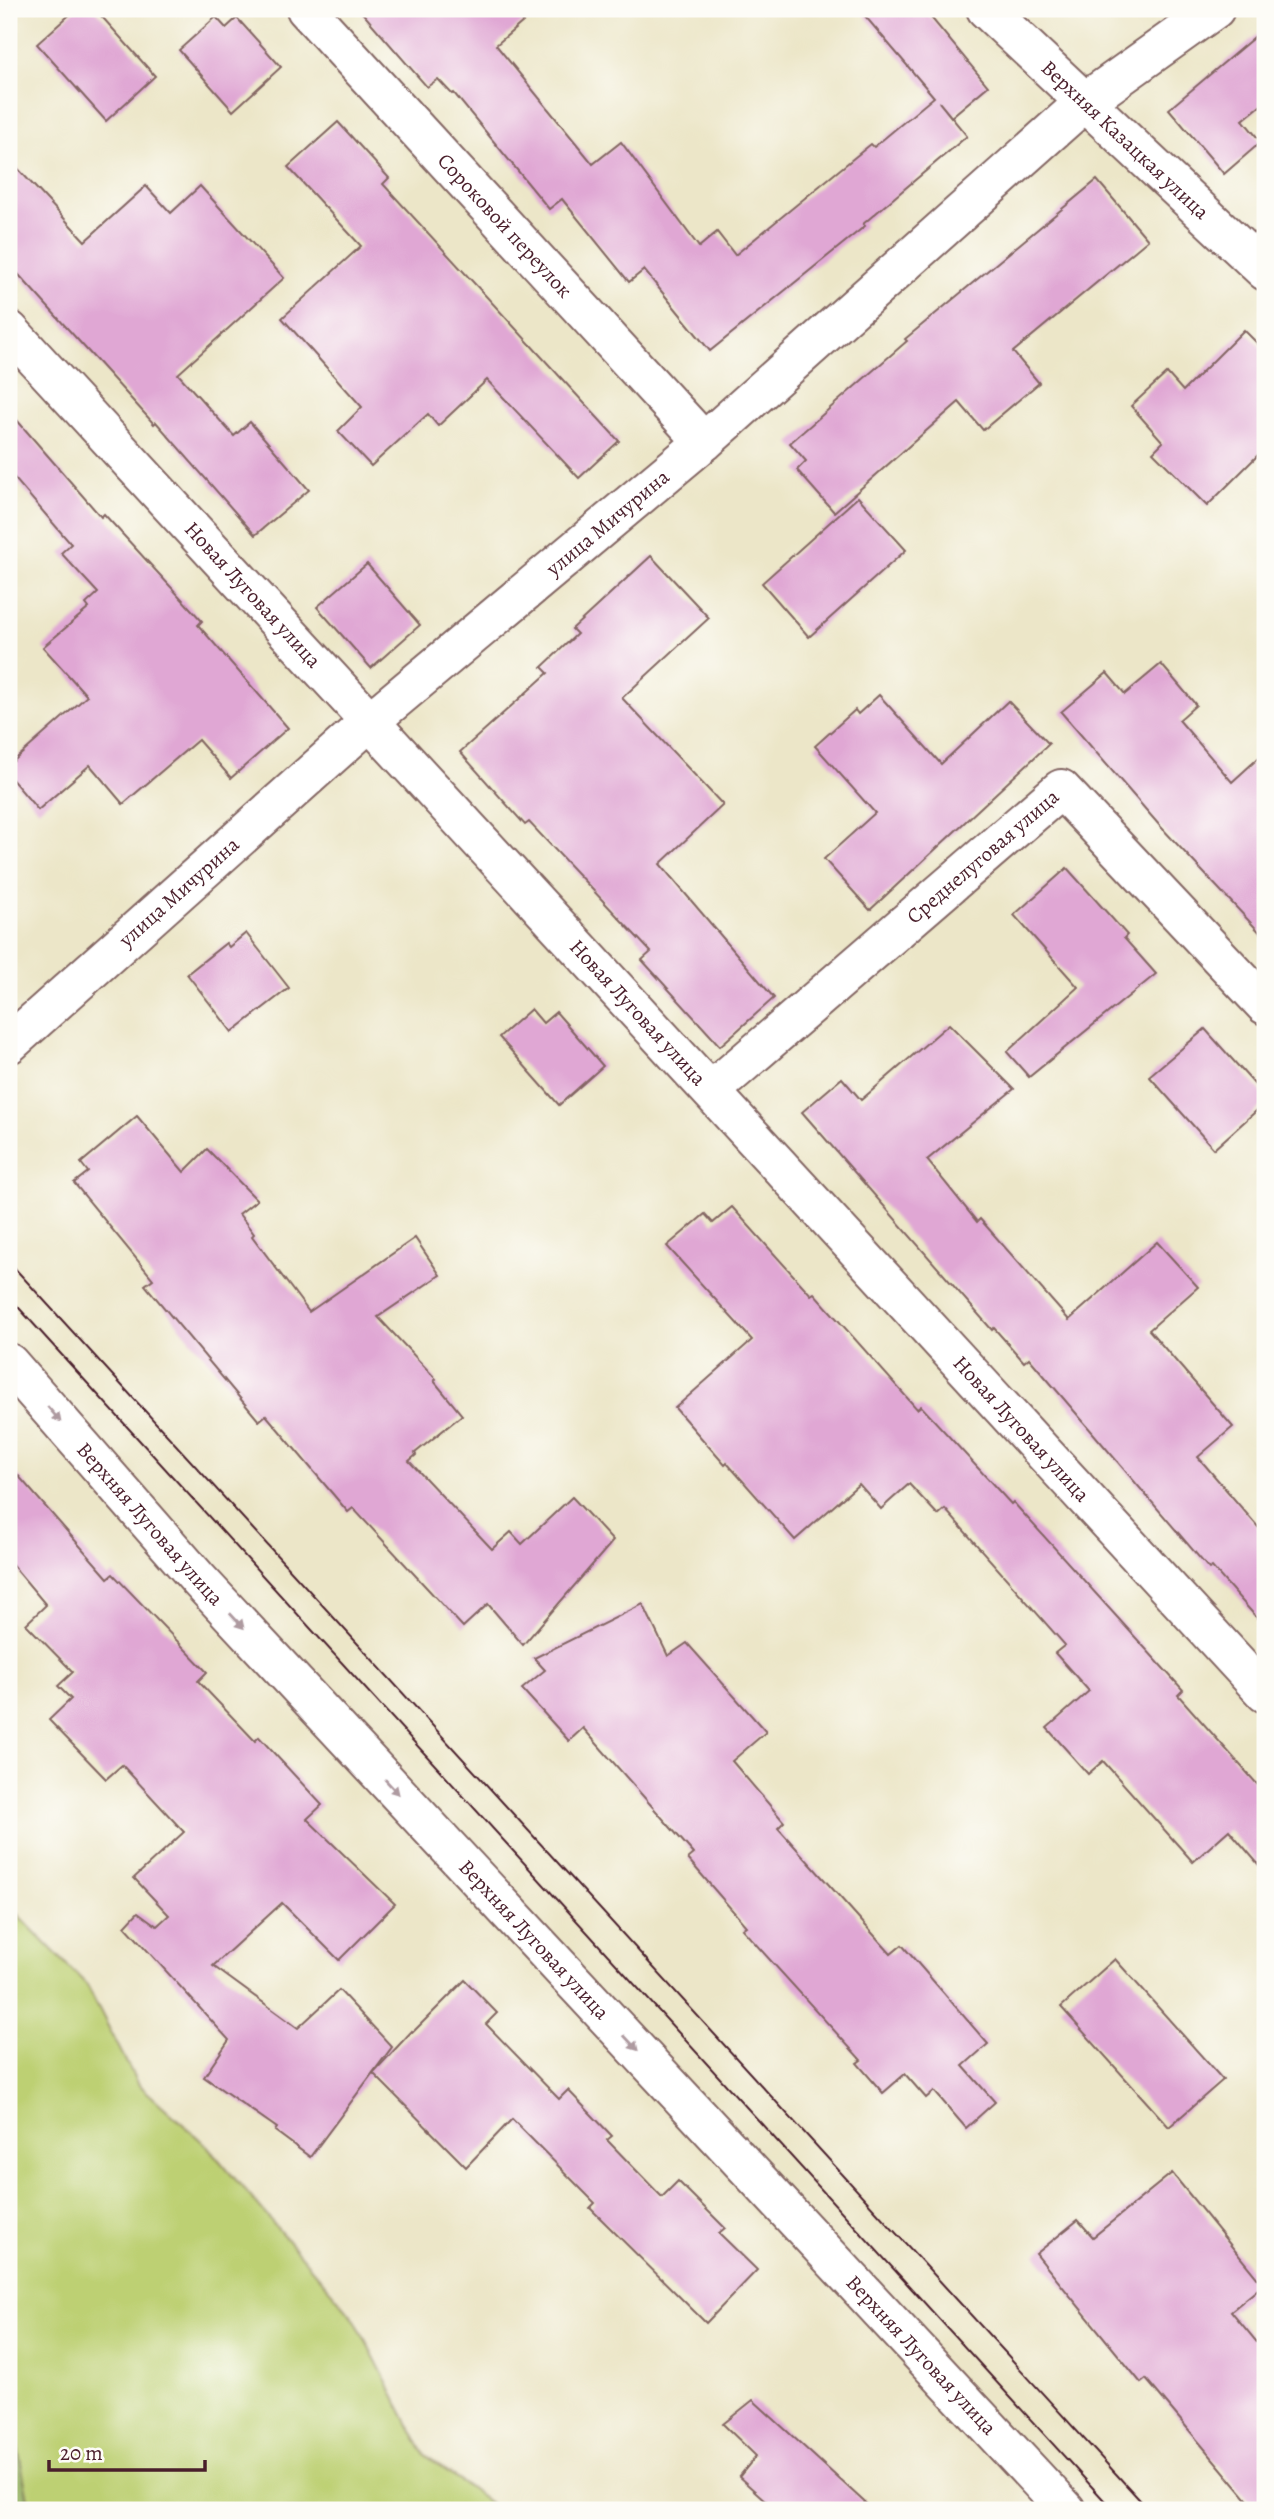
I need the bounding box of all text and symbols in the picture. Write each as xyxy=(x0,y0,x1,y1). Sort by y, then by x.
street label: Верхняя Казацкая улица xyxy=(1035,54,1216,226)
street label: Сороковой переулок xyxy=(431,147,579,304)
street label: улица Мичурина xyxy=(539,463,675,583)
street label: Новая Луговая улица xyxy=(178,516,328,674)
street label: Среднелуговая улица xyxy=(901,783,1065,930)
street label: улица Мичурина xyxy=(112,831,245,954)
street label: Новая Луговая улица xyxy=(563,933,713,1092)
street label: Новая Луговая улица xyxy=(947,1349,1096,1508)
one-way arrow xyxy=(46,1405,62,1423)
street label: Верхняя Луговая улица xyxy=(71,1436,230,1612)
one-way arrow xyxy=(229,1612,245,1629)
one-way arrow xyxy=(384,1778,400,1795)
street label: Верхняя Луговая улица xyxy=(453,1854,616,2026)
one-way arrow xyxy=(623,2034,639,2052)
street label: Верхняя Луговая улица xyxy=(840,2269,1003,2441)
scale bar xyxy=(49,2428,205,2472)
text: 20 m xyxy=(60,2439,103,2467)

